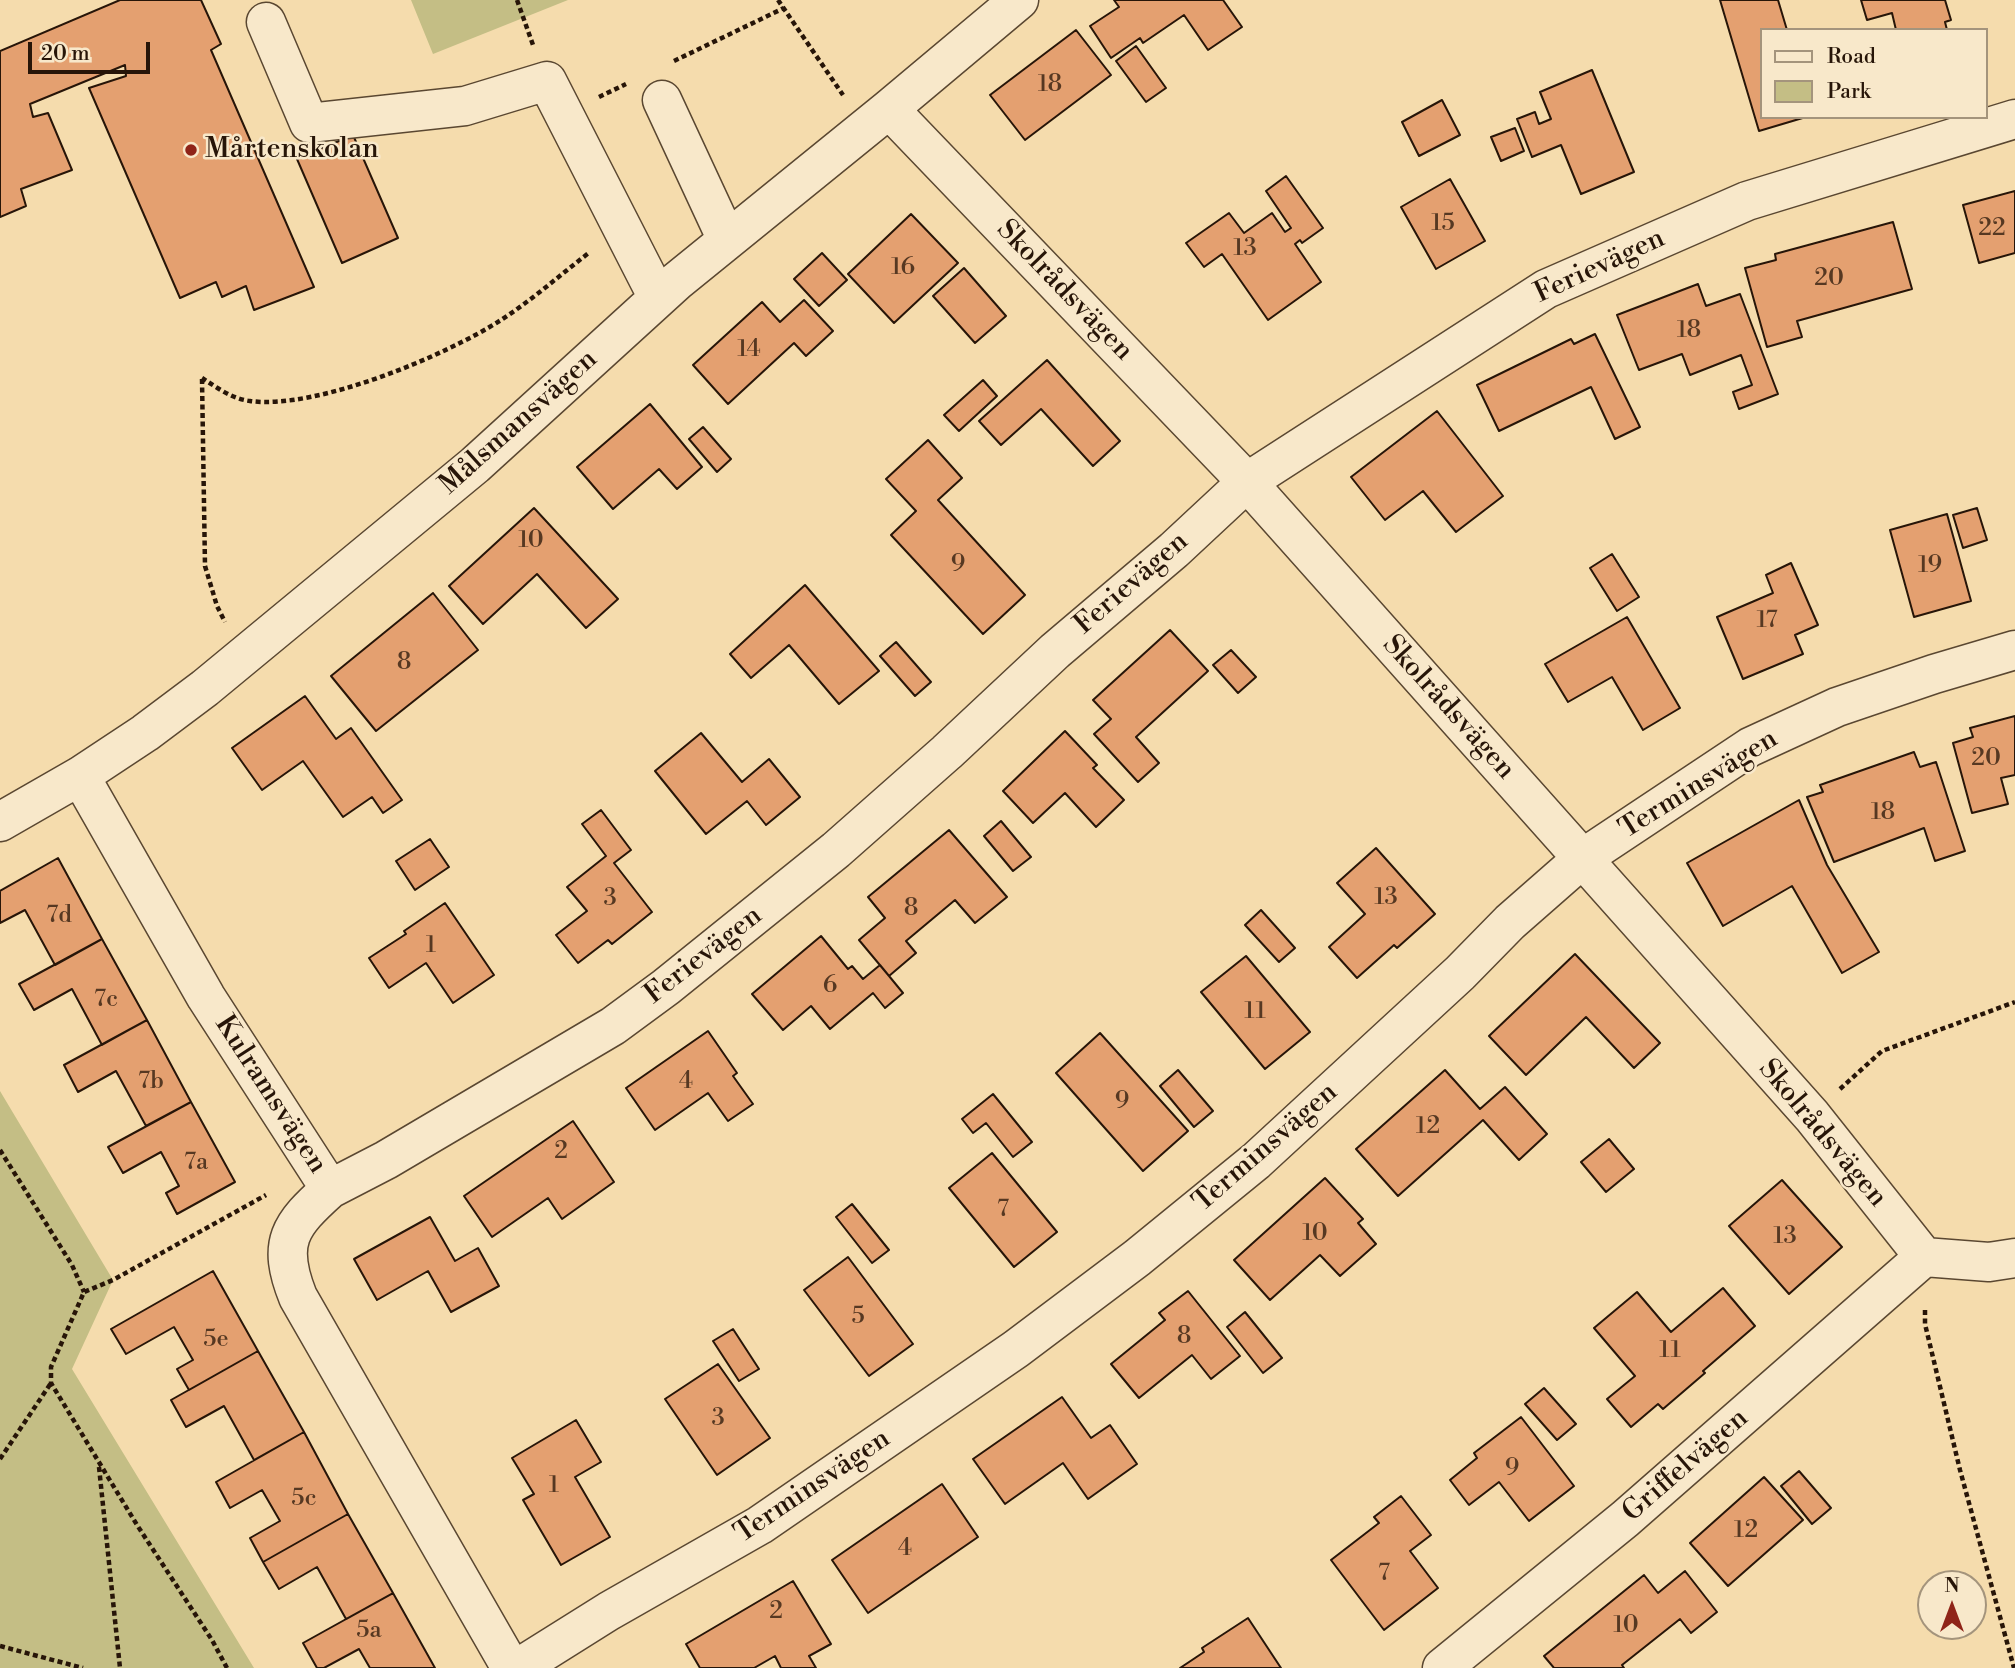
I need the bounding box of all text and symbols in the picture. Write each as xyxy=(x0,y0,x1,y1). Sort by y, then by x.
scale bar xyxy=(32,28,154,72)
legend xyxy=(1759,28,1987,119)
text: 20 m xyxy=(41,41,90,67)
text: Road xyxy=(1827,44,1876,70)
house number: 18 xyxy=(1038,71,1062,99)
text: Park xyxy=(1827,79,1871,105)
place label: Mårtenskolan xyxy=(205,133,379,167)
marker: Mårtenskolan xyxy=(183,142,199,158)
house number: 15 xyxy=(1431,210,1455,238)
street label: Skolrådsvägen xyxy=(989,214,1139,368)
house number: 22 xyxy=(1978,215,2006,243)
street label: Ferievägen xyxy=(1530,222,1670,312)
house number: 13 xyxy=(1233,235,1257,263)
house number: 16 xyxy=(891,254,915,282)
house number: 20 xyxy=(1814,265,1844,293)
house number: 18 xyxy=(1677,317,1701,345)
house number: 14 xyxy=(737,336,761,364)
street label: Målsmansvägen xyxy=(433,343,605,503)
street label: Ferievägen xyxy=(1068,526,1196,642)
house number: 10 xyxy=(518,527,544,555)
house number: 9 xyxy=(951,551,965,579)
house number: 19 xyxy=(1918,552,1942,580)
house number: 17 xyxy=(1756,607,1778,635)
street label: Skolrådsvägen xyxy=(1375,629,1521,787)
house number: 8 xyxy=(397,649,411,677)
street label: Terminsvägen xyxy=(1614,723,1784,847)
house number: 20 xyxy=(1971,745,2001,773)
house number: 18 xyxy=(1871,799,1895,827)
house number: 13 xyxy=(1374,884,1398,912)
house number: 3 xyxy=(603,885,617,913)
house number: 8 xyxy=(904,895,918,923)
street label: Ferievägen xyxy=(639,900,769,1012)
house number: 7d xyxy=(46,902,72,930)
house number: 1 xyxy=(426,932,436,960)
house number: 6 xyxy=(823,972,837,1000)
house number: 7c xyxy=(94,986,118,1014)
house number: 11 xyxy=(1244,998,1266,1026)
street label: Kulramsvägen xyxy=(206,1010,334,1180)
street label: Skolrådsvägen xyxy=(1751,1053,1893,1215)
house number: 7b xyxy=(138,1068,164,1096)
house number: 4 xyxy=(679,1068,693,1096)
street label: Terminsvägen xyxy=(1187,1076,1345,1220)
house number: 9 xyxy=(1115,1088,1129,1116)
house number: 12 xyxy=(1416,1113,1440,1141)
house number: 2 xyxy=(554,1138,568,1166)
house number: 7a xyxy=(184,1149,208,1177)
house number: 7 xyxy=(997,1196,1009,1224)
house number: 10 xyxy=(1302,1220,1328,1248)
house number: 13 xyxy=(1773,1223,1797,1251)
house number: 5 xyxy=(851,1303,865,1331)
house number: 8 xyxy=(1177,1323,1191,1351)
house number: 5e xyxy=(203,1326,229,1354)
house number: 11 xyxy=(1659,1337,1681,1365)
street label: Griffelvägen xyxy=(1616,1402,1756,1530)
house number: 3 xyxy=(711,1405,725,1433)
street label: Terminsvägen xyxy=(729,1423,897,1551)
house number: 9 xyxy=(1505,1455,1519,1483)
house number: 1 xyxy=(549,1472,559,1500)
house number: 5c xyxy=(291,1485,317,1513)
house number: 12 xyxy=(1734,1517,1758,1545)
house number: 4 xyxy=(898,1535,912,1563)
house number: 7 xyxy=(1378,1560,1390,1588)
north arrow xyxy=(1917,1570,1987,1640)
text: N xyxy=(1944,1574,1960,1598)
house number: 2 xyxy=(769,1598,783,1626)
house number: 10 xyxy=(1613,1612,1639,1640)
house number: 5a xyxy=(356,1617,382,1645)

